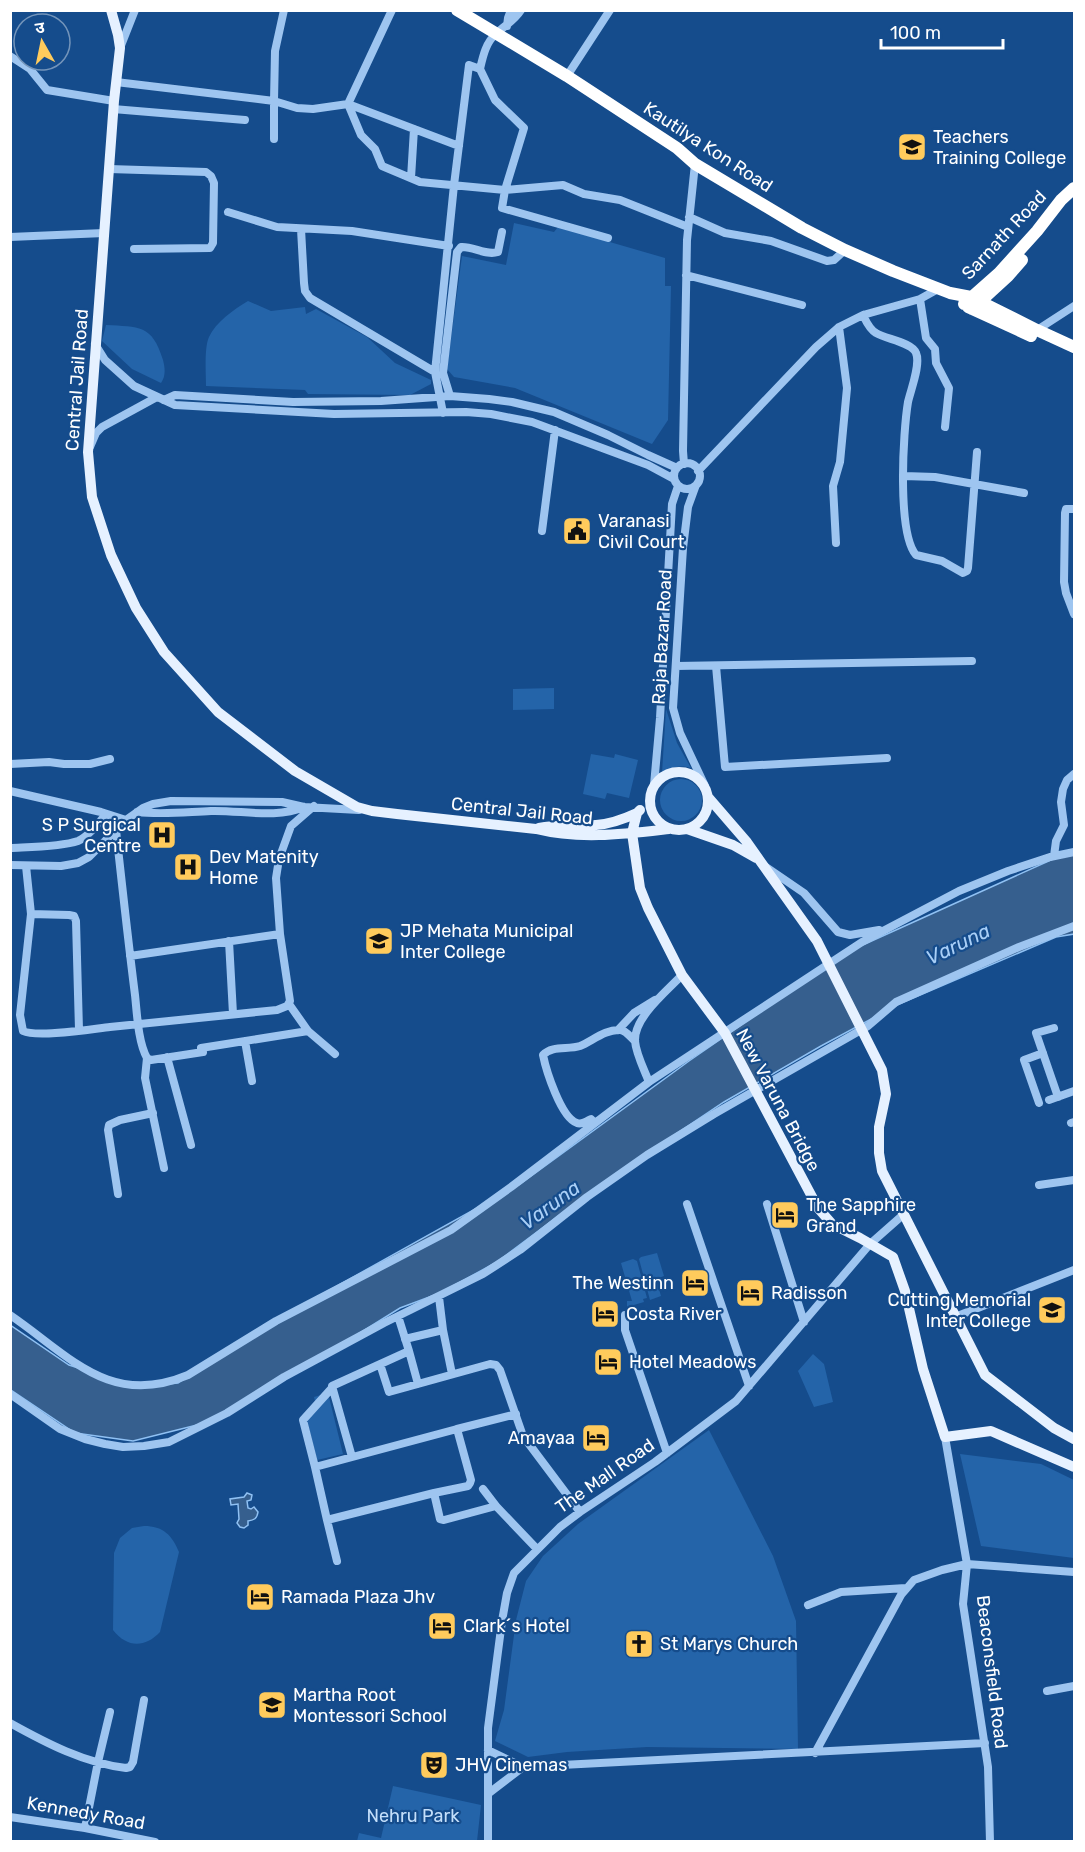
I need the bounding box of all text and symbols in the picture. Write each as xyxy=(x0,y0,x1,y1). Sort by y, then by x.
north arrow xyxy=(12,12,72,72)
scale bar xyxy=(881,12,1002,50)
text: उ xyxy=(34,17,46,38)
text: 100 m xyxy=(890,22,941,44)
street label: Kautilya Kon Road xyxy=(639,97,777,197)
place label: Teachers Training College xyxy=(933,126,1066,169)
school or university icon: Teachers Training College xyxy=(896,131,928,163)
street label: Sarnath Road xyxy=(957,186,1051,284)
street label: Central Jail Road xyxy=(61,308,93,452)
place label: Varanasi Civil Court xyxy=(598,510,685,553)
public building icon: Varanasi Civil Court xyxy=(561,515,593,547)
street label: Raja Bazar Road xyxy=(647,569,677,705)
street label: Central Jail Road xyxy=(450,793,594,829)
place label: S P Surgical Centre xyxy=(42,814,141,857)
hospital icon: S P Surgical Centre xyxy=(146,819,178,851)
place label: Dev Matenity Home xyxy=(209,846,319,889)
hospital icon: Dev Matenity Home xyxy=(172,851,204,883)
water label: Varuna xyxy=(922,918,994,970)
place label: JP Mehata Municipal Inter College xyxy=(400,920,573,963)
school or university icon: JP Mehata Municipal Inter College xyxy=(363,925,395,957)
street label: New Varuna Bridge xyxy=(731,1025,825,1175)
water label: Varuna xyxy=(515,1175,585,1235)
place label: The Sapphire Grand xyxy=(806,1194,916,1237)
hotel icon: The Sapphire Grand xyxy=(769,1199,801,1231)
hotel icon: The Westinn xyxy=(679,1267,711,1299)
place label: The Westinn xyxy=(572,1272,674,1294)
hotel icon: Radisson xyxy=(734,1277,766,1309)
place label: Radisson xyxy=(771,1282,847,1304)
place label: Cutting Memorial Inter College xyxy=(887,1289,1031,1332)
school or university icon: Cutting Memorial Inter College xyxy=(1036,1294,1068,1326)
hotel icon: Costa River xyxy=(589,1298,621,1330)
place label: Costa River xyxy=(626,1303,722,1325)
hotel icon: Hotel Meadows xyxy=(592,1346,624,1378)
place label: Hotel Meadows xyxy=(629,1351,757,1373)
hotel icon: Amayaa xyxy=(580,1422,612,1454)
place label: Amayaa xyxy=(508,1427,575,1449)
street label: The Mall Road xyxy=(551,1434,659,1518)
hotel icon: Ramada Plaza Jhv xyxy=(244,1581,276,1613)
place label: Ramada Plaza Jhv xyxy=(281,1586,435,1608)
street label: Beaconsfield Road xyxy=(972,1594,1012,1750)
hotel icon: Clark´s Hotel xyxy=(426,1610,458,1642)
place label: Clark´s Hotel xyxy=(463,1615,570,1637)
church icon: St Marys Church xyxy=(623,1628,655,1660)
place label: St Marys Church xyxy=(660,1633,798,1655)
place label: Martha Root Montessori School xyxy=(293,1684,447,1727)
school or university icon: Martha Root Montessori School xyxy=(256,1689,288,1721)
theatre icon: JHV Cinemas xyxy=(418,1749,450,1781)
place label: JHV Cinemas xyxy=(455,1754,567,1776)
street label: Kennedy Road xyxy=(25,1792,147,1834)
park label: Nehru Park xyxy=(366,1805,460,1827)

